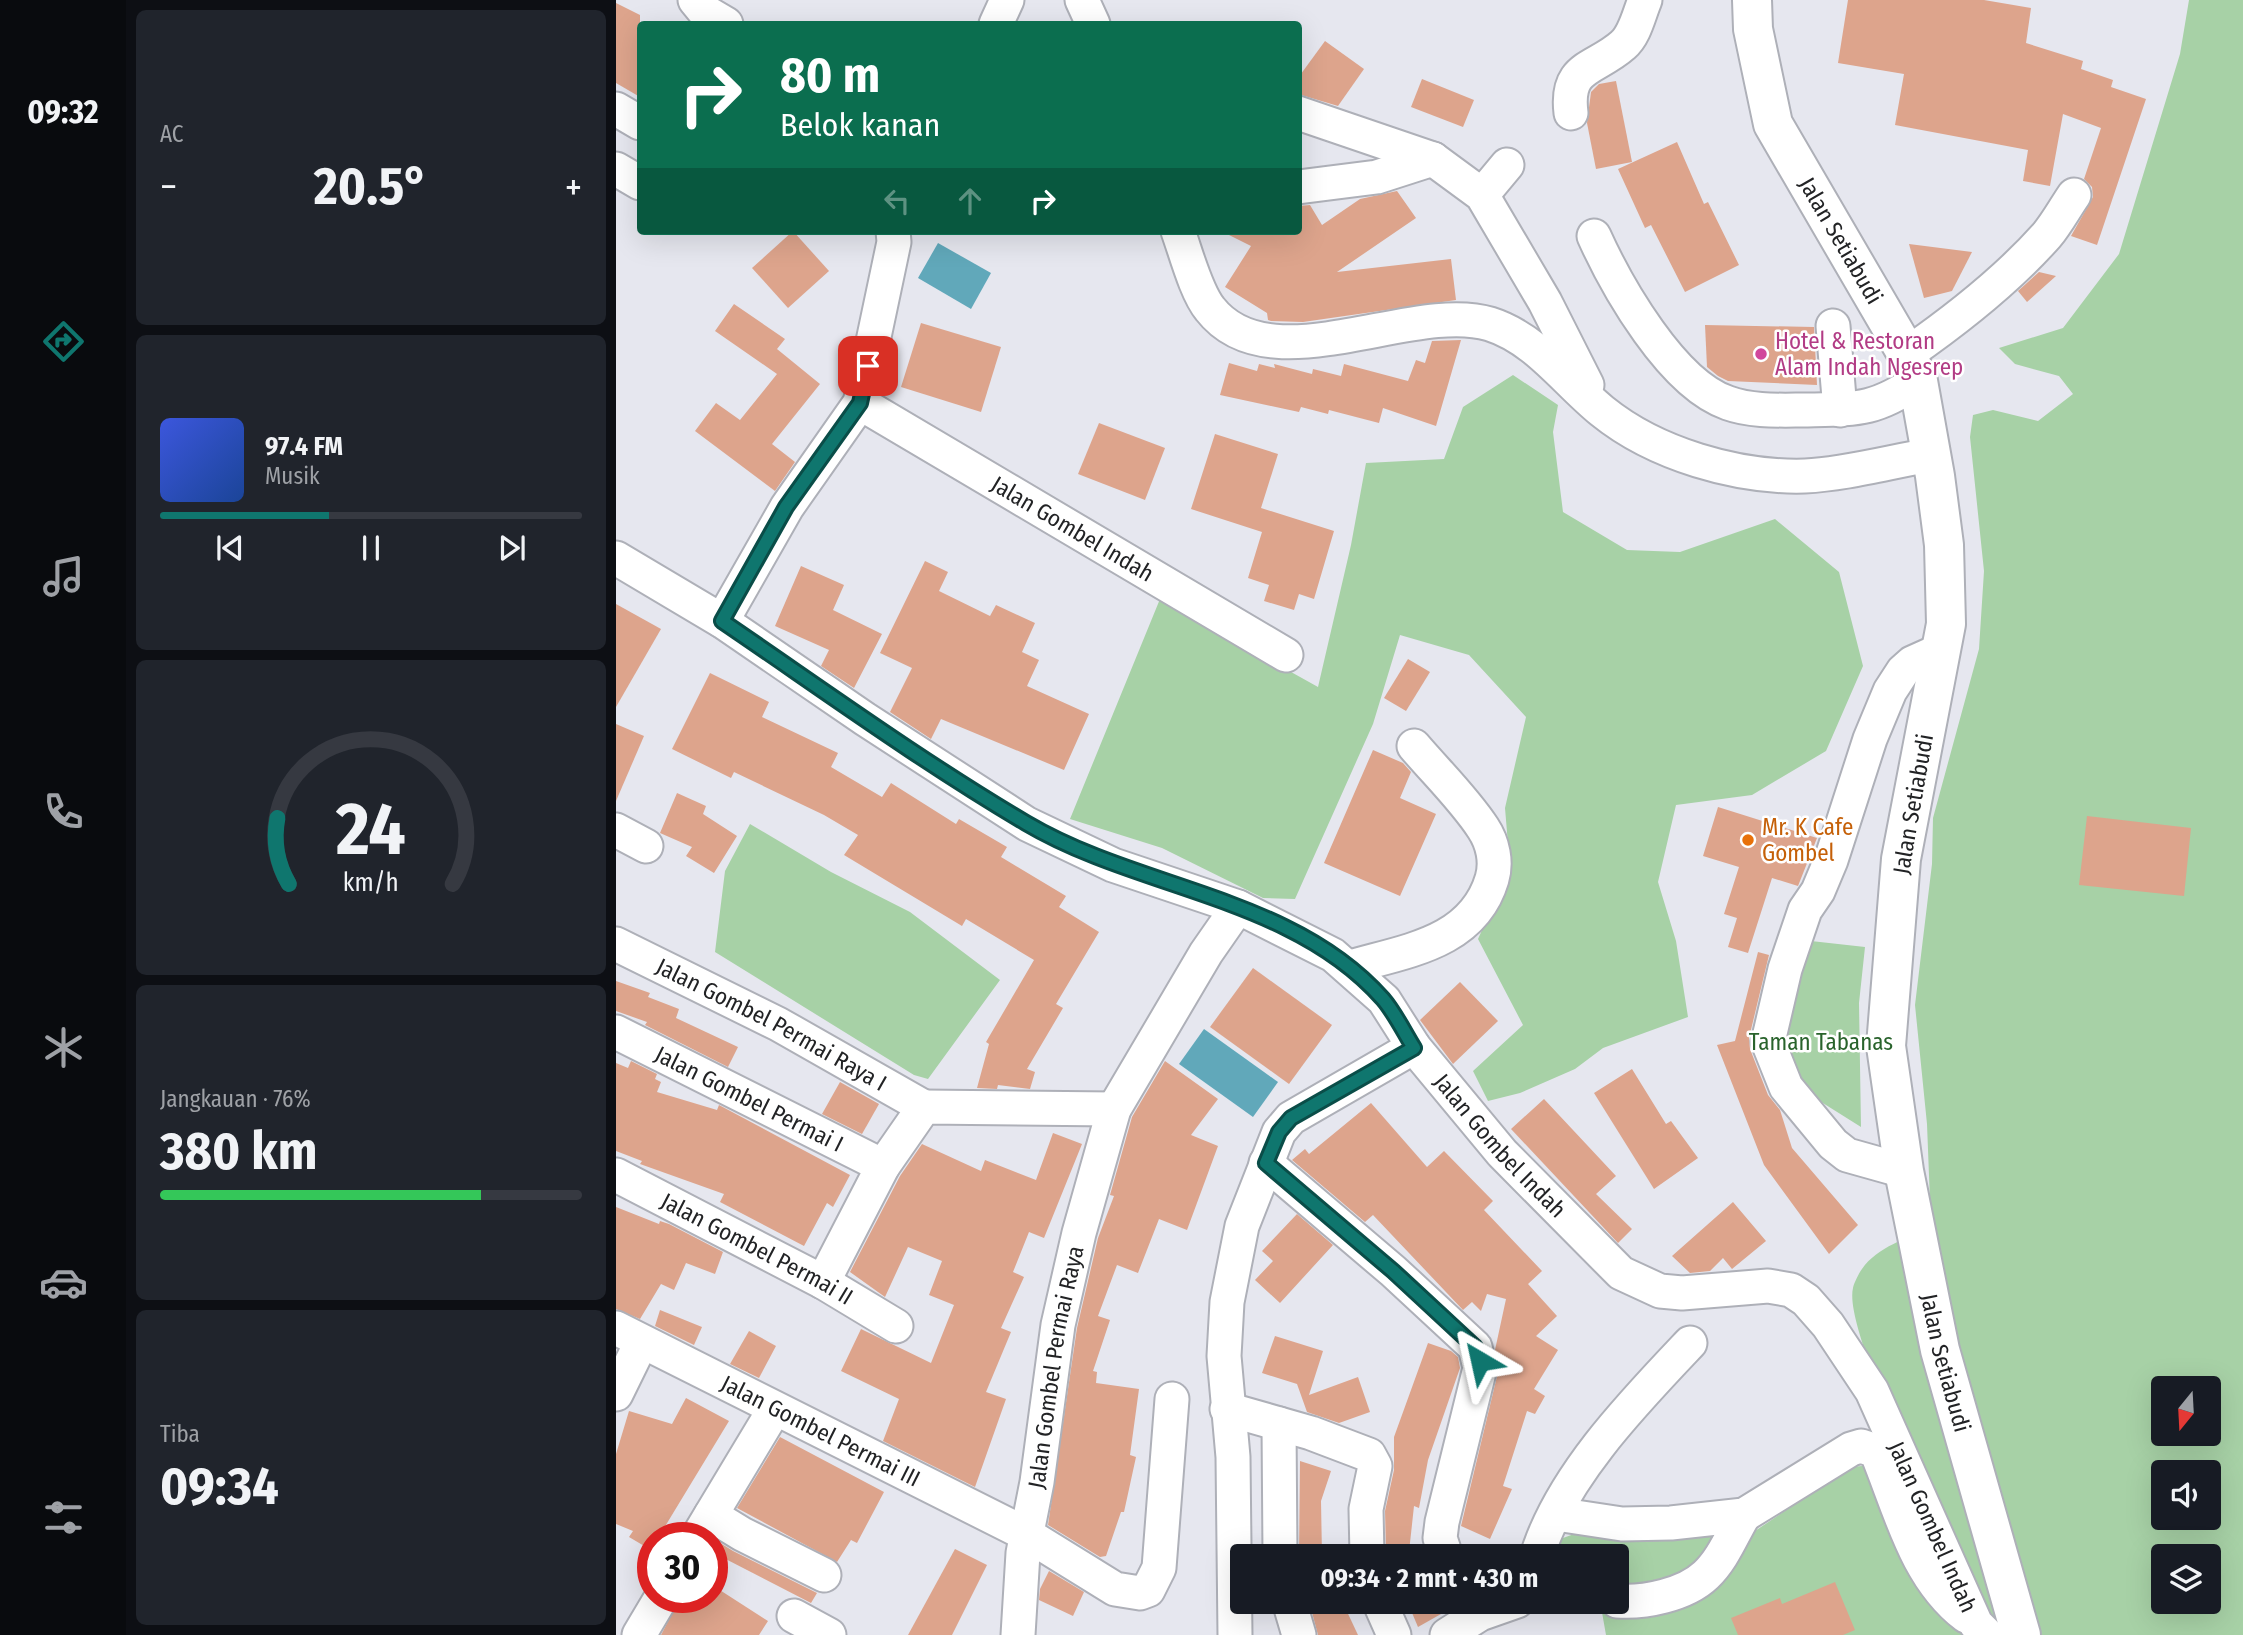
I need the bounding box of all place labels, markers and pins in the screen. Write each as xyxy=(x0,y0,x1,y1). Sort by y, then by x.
place label: Hotel & Restoran Alam Indah Ngesrep xyxy=(1775,327,1963,381)
pin xyxy=(838,336,898,396)
marker: Hotel & Restoran Alam Indah Ngesrep xyxy=(1753,346,1769,362)
place label: Mr. K Cafe Gombel xyxy=(1762,813,1853,867)
marker: Mr. K Cafe Gombel xyxy=(1740,832,1756,848)

